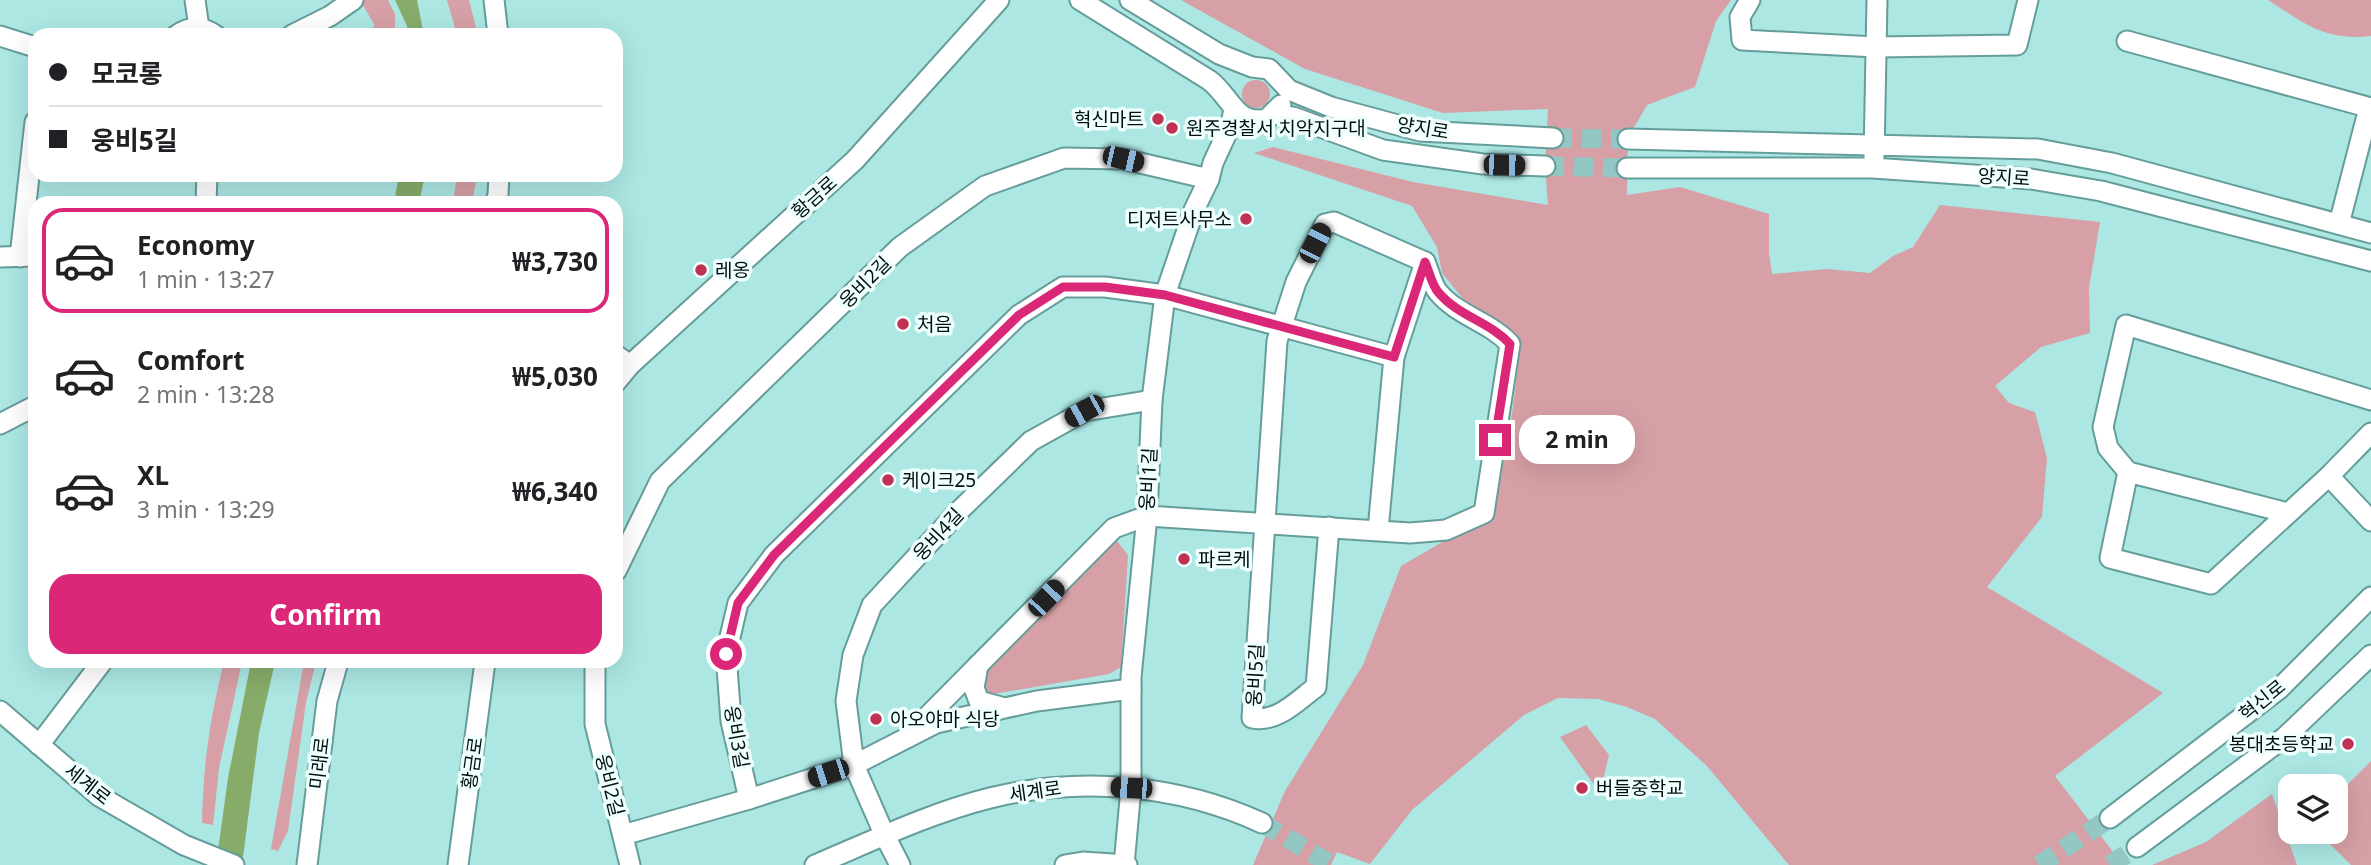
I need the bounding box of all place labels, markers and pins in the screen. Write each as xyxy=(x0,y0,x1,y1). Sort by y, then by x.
place label: 혁신마트 xyxy=(1074,106,1144,132)
marker: 혁신마트 xyxy=(1150,111,1166,127)
place label: 원주경찰서 치악지구대 xyxy=(1186,115,1366,141)
marker: 원주경찰서 치악지구대 xyxy=(1164,120,1180,136)
place label: 디저트사무소 xyxy=(1127,206,1232,232)
marker: 디저트사무소 xyxy=(1238,211,1254,227)
place label: 레옹 xyxy=(715,257,750,283)
marker: 레옹 xyxy=(693,262,709,278)
place label: 처음 xyxy=(917,311,952,337)
marker: 처음 xyxy=(895,316,911,332)
place label: 케이크25 xyxy=(902,467,976,493)
marker: 케이크25 xyxy=(880,472,896,488)
place label: 파르케 xyxy=(1198,546,1250,572)
marker: 파르케 xyxy=(1176,551,1192,567)
place label: 아오야마 식당 xyxy=(890,706,1000,732)
marker: 아오야마 식당 xyxy=(868,711,884,727)
place label: 봉대초등학교 xyxy=(2229,731,2334,757)
marker: 봉대초등학교 xyxy=(2340,736,2356,752)
place label: 버들중학교 xyxy=(1596,775,1683,801)
marker: 버들중학교 xyxy=(1574,780,1590,796)

